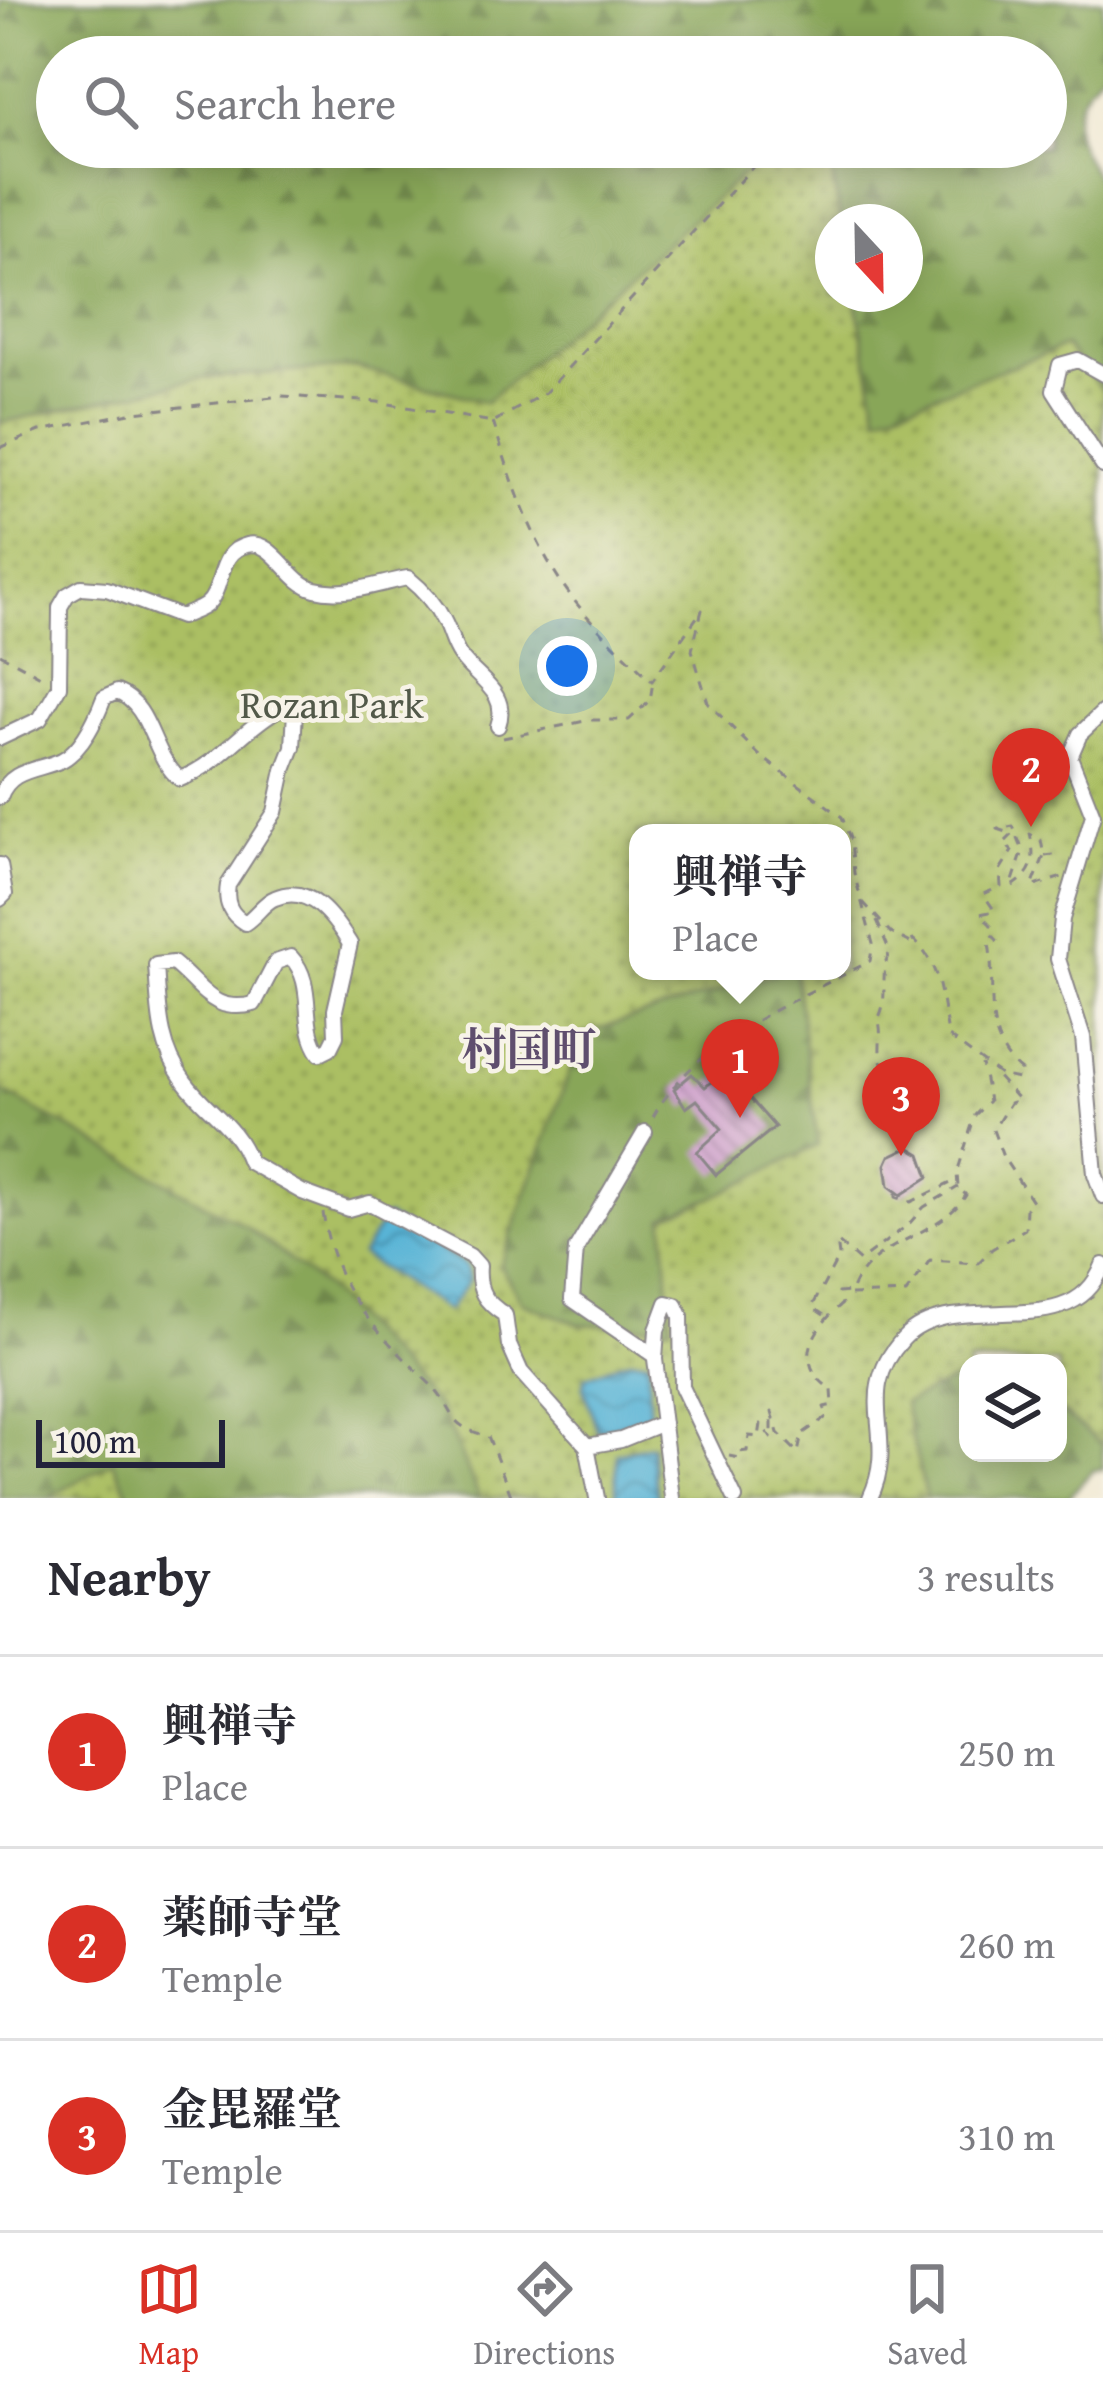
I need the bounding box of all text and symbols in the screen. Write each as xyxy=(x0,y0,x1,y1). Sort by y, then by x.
search box xyxy=(36,36,1067,168)
icon: search xyxy=(78,69,144,135)
text: Search here xyxy=(174,70,396,135)
north arrow xyxy=(815,204,923,312)
your location xyxy=(537,636,597,696)
park label: Rozan Park xyxy=(240,675,424,732)
pin: 2 xyxy=(992,728,1070,827)
popup xyxy=(629,824,851,980)
text: 興禅寺 xyxy=(672,843,808,908)
text: Place xyxy=(672,908,758,965)
district label: 村国町 xyxy=(461,1016,597,1081)
pin: 1 xyxy=(701,1019,779,1118)
pin: 3 xyxy=(862,1057,940,1156)
map controls xyxy=(959,1354,1067,1462)
button: layers xyxy=(959,1354,1067,1462)
scale bar xyxy=(36,1414,225,1467)
text: 100 m xyxy=(54,1417,136,1465)
text: Nearby xyxy=(48,1539,211,1614)
text: 3 results xyxy=(917,1548,1055,1605)
text: 興禅寺 xyxy=(162,1692,297,1757)
text: 1 xyxy=(77,1723,97,1780)
text: 250 m xyxy=(958,1723,1055,1780)
text: Place xyxy=(162,1757,248,1814)
text: 薬師寺堂 xyxy=(162,1884,342,1949)
text: 2 xyxy=(77,1915,97,1972)
text: 260 m xyxy=(958,1915,1055,1972)
text: Temple xyxy=(162,1949,283,2006)
text: 金毘羅堂 xyxy=(162,2076,342,2141)
text: 3 xyxy=(77,2107,97,2164)
text: 310 m xyxy=(958,2107,1055,2164)
text: Temple xyxy=(162,2141,283,2198)
tab: Map xyxy=(136,2256,202,2376)
tab: Directions xyxy=(474,2256,615,2376)
tab: Saved xyxy=(887,2256,967,2376)

